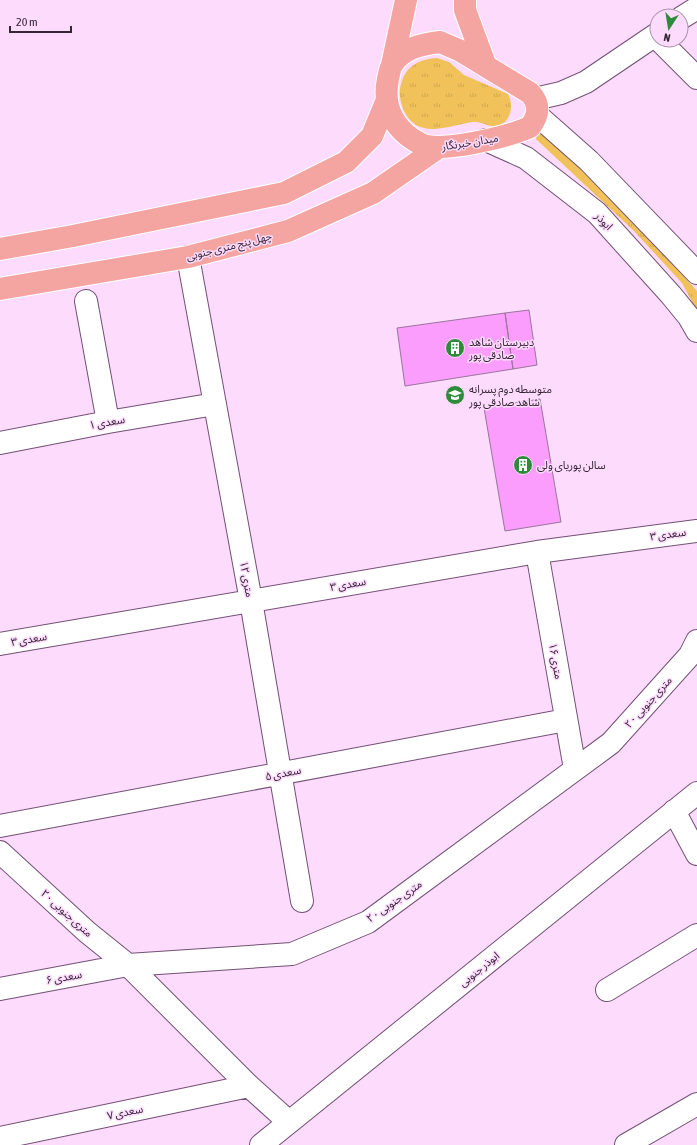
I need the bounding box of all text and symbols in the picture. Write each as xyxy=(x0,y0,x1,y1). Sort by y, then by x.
scale bar xyxy=(10,8,71,34)
north arrow xyxy=(649,8,689,48)
text: 20 m xyxy=(16,15,38,29)
text: N xyxy=(662,31,671,44)
street label: میدان خبرنگار xyxy=(440,132,500,154)
street label: ابوذر xyxy=(591,209,615,233)
street label: چهل پنج متری جنوبی xyxy=(185,229,274,264)
place label: دبیرستان شاهد صادقی پور xyxy=(468,336,534,363)
building icon: دبیرستان شاهد صادقی پور xyxy=(444,337,466,359)
place label: متوسطه دوم پسرانه شاهد صادقی پور xyxy=(468,383,552,410)
school or university icon: متوسطه دوم پسرانه شاهد صادقی پور xyxy=(444,384,466,406)
street label: سعدی ۱ xyxy=(88,413,126,432)
building icon: سالن پوریای ولی xyxy=(512,454,534,476)
place label: سالن پوریای ولی xyxy=(537,459,606,473)
street label: سعدی ۳ xyxy=(649,525,687,543)
street label: ۱۲ متری xyxy=(237,560,256,598)
street label: سعدی ۳ xyxy=(329,575,367,594)
street label: سعدی ۳ xyxy=(10,630,48,649)
street label: ۱۶ متری xyxy=(546,642,565,680)
street label: ۲۰ متری جنوبی xyxy=(622,674,675,731)
street label: سعدی ۵ xyxy=(264,764,303,783)
street label: ۲۰ متری جنوبی xyxy=(364,877,425,925)
street label: ۲۰ متری جنوبی xyxy=(38,887,95,940)
street label: ابوذر جنوبی xyxy=(457,949,502,990)
street label: سعدی ۶ xyxy=(45,968,83,987)
street label: سعدی ۷ xyxy=(106,1102,145,1123)

